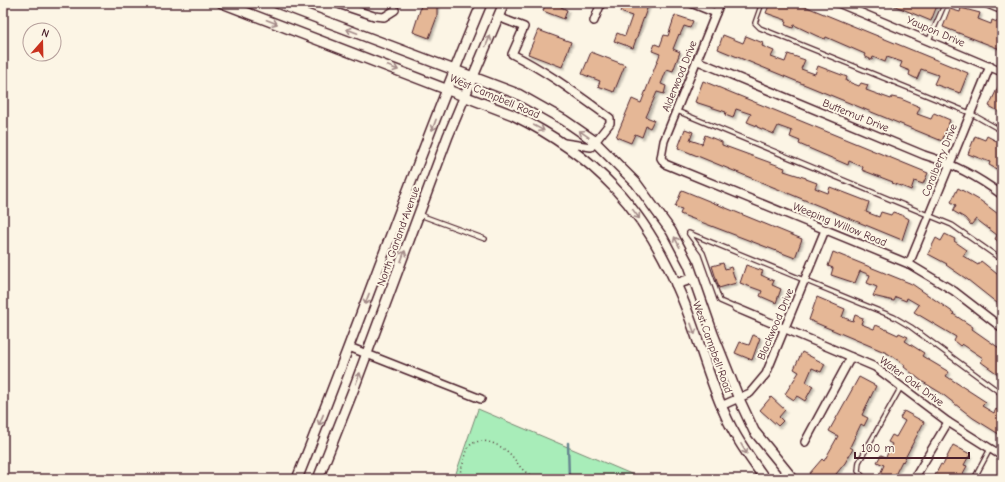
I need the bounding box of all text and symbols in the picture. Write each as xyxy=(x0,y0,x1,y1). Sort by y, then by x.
street label: Yaupon Drive xyxy=(905,13,967,50)
one-way arrow xyxy=(265,18,277,26)
north arrow xyxy=(22,22,62,62)
text: N xyxy=(40,26,51,40)
one-way arrow xyxy=(346,26,358,34)
one-way arrow xyxy=(484,36,492,48)
street label: Alderwood Drive xyxy=(659,38,700,114)
one-way arrow xyxy=(387,64,399,72)
street label: West Campbell Road xyxy=(448,72,542,121)
street label: Butternut Drive xyxy=(821,96,891,135)
one-way arrow xyxy=(429,119,437,131)
street label: Coralberry Drive xyxy=(919,122,960,198)
one-way arrow xyxy=(533,125,545,132)
one-way arrow xyxy=(579,130,590,138)
street label: North Garland Avenue xyxy=(374,184,423,288)
street label: Weeping Willow Road xyxy=(791,200,889,249)
one-way arrow xyxy=(632,208,640,219)
one-way arrow xyxy=(673,237,681,249)
one-way arrow xyxy=(400,250,408,262)
street label: Blackwood Drive xyxy=(754,286,797,362)
one-way arrow xyxy=(363,292,371,304)
street label: West Campbell Road xyxy=(690,300,735,395)
one-way arrow xyxy=(690,323,698,335)
street label: Water Oak Drive xyxy=(877,354,947,409)
one-way arrow xyxy=(355,372,363,384)
one-way arrow xyxy=(316,414,324,426)
scale bar xyxy=(855,434,969,460)
text: 100 m xyxy=(861,441,894,455)
one-way arrow xyxy=(740,443,748,455)

